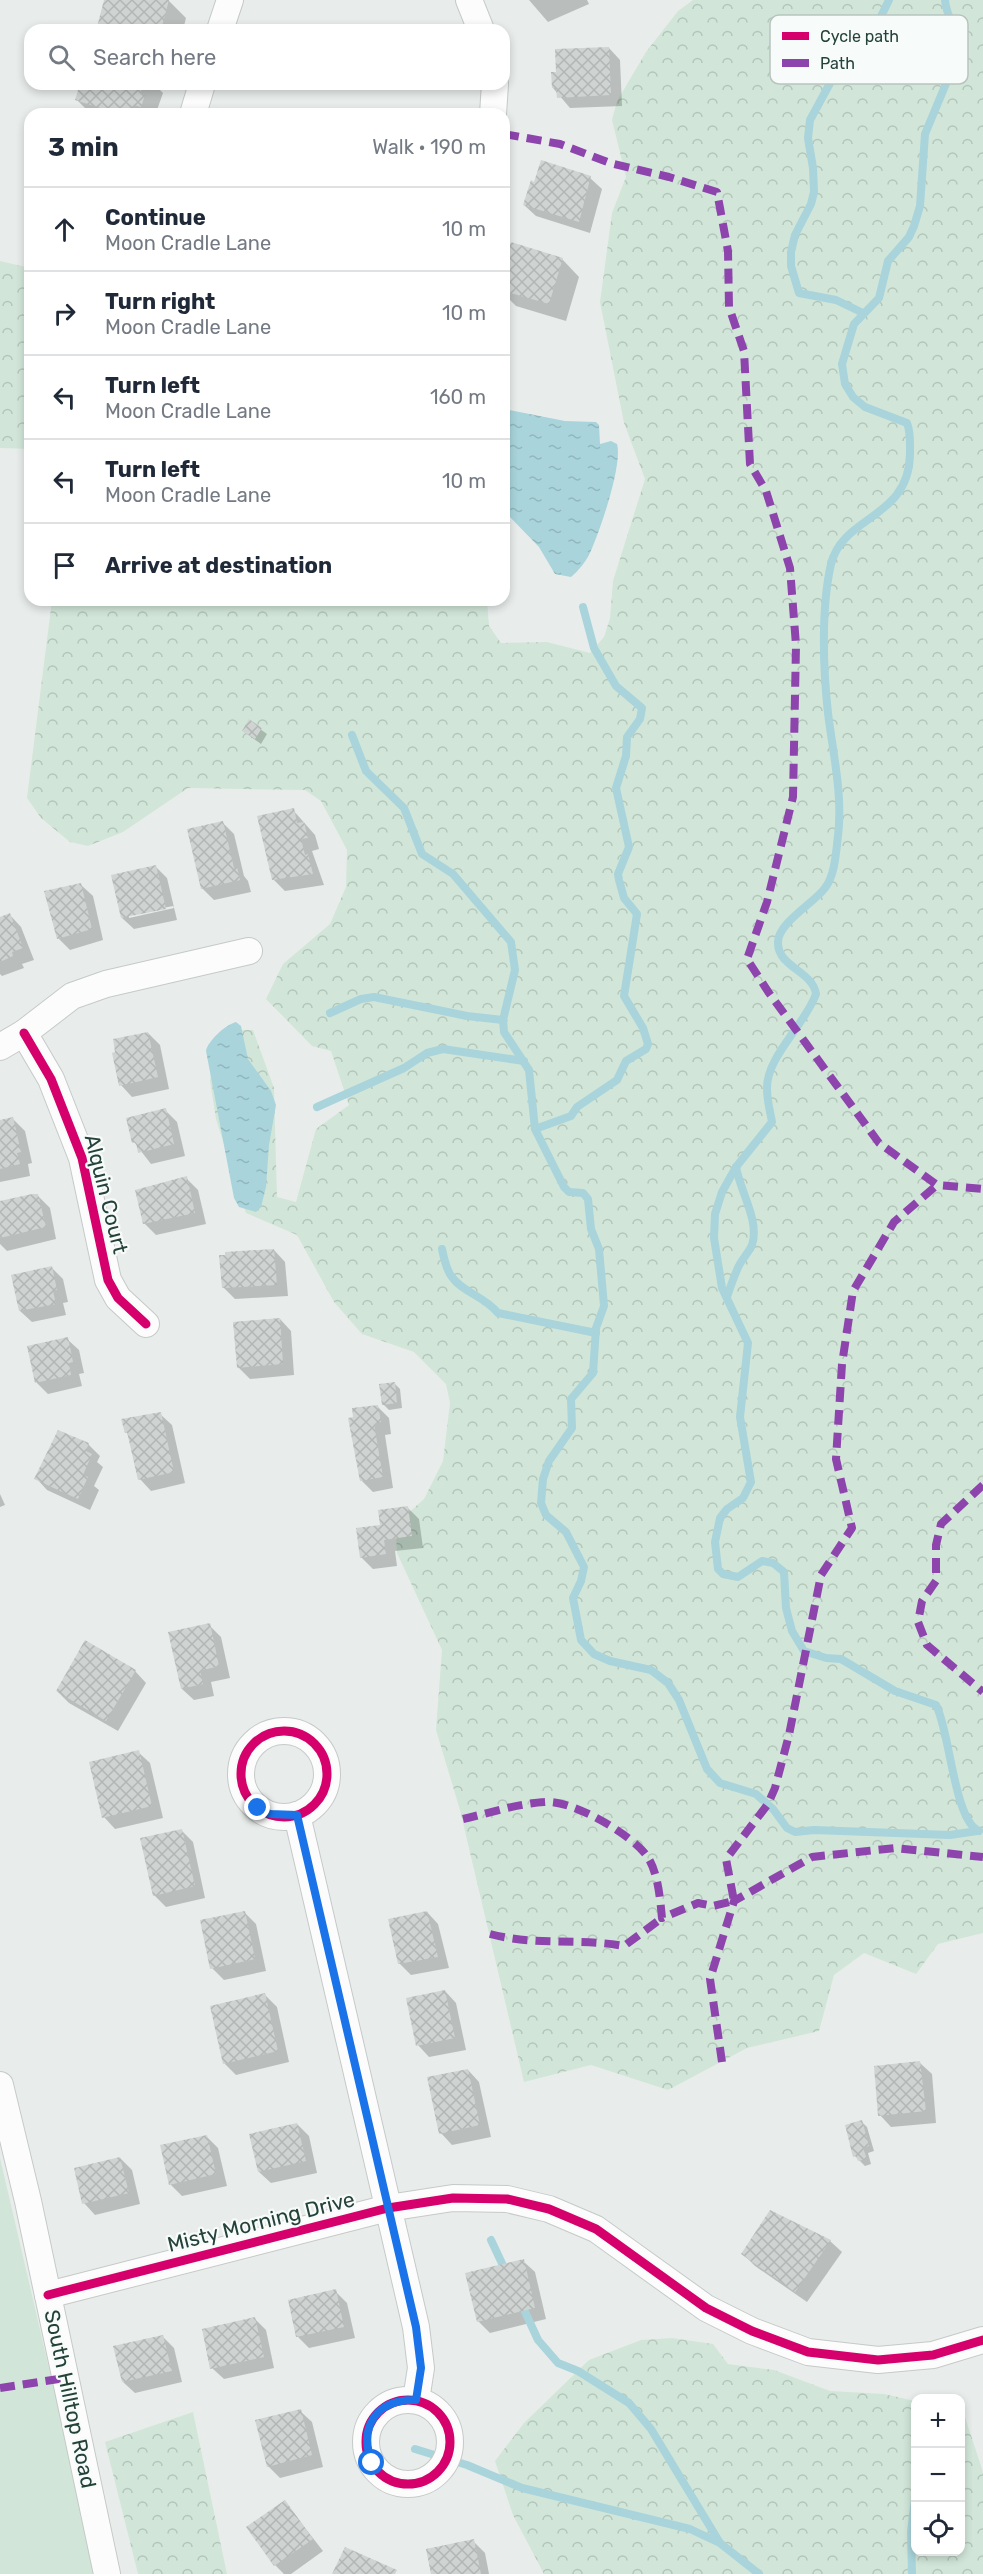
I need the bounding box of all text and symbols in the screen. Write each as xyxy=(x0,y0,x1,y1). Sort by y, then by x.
legend xyxy=(770,15,968,84)
search box xyxy=(24,24,510,90)
text: Cycle path xyxy=(820,27,899,46)
icon: search xyxy=(45,41,78,74)
text: Search here xyxy=(93,44,216,71)
text: Path xyxy=(820,54,855,73)
text: 3 min xyxy=(48,132,119,163)
text: Walk · 190 m xyxy=(372,135,486,159)
text: Continue xyxy=(105,204,206,231)
icon: ahead xyxy=(48,213,81,246)
text: 10 m xyxy=(442,217,486,241)
text: Moon Cradle Lane xyxy=(105,231,271,255)
text: Turn right xyxy=(105,288,215,315)
icon: right xyxy=(48,297,81,330)
text: 10 m xyxy=(442,301,486,325)
text: Moon Cradle Lane xyxy=(105,315,271,339)
text: Turn left xyxy=(105,372,200,399)
icon: left xyxy=(48,381,81,414)
text: 160 m xyxy=(430,385,486,409)
text: Moon Cradle Lane xyxy=(105,399,271,423)
text: Turn left xyxy=(105,456,200,483)
icon: left xyxy=(48,465,81,498)
text: 10 m xyxy=(442,469,486,493)
text: Moon Cradle Lane xyxy=(105,483,271,507)
icon: arrive xyxy=(48,549,81,582)
text: Arrive at destination xyxy=(105,552,332,579)
street label: Alquin Court xyxy=(80,1132,133,1256)
route end xyxy=(244,1794,270,1820)
street label: Misty Morning Drive xyxy=(165,2186,357,2257)
street label: South Hilltop Road xyxy=(39,2307,102,2490)
map controls xyxy=(911,2394,965,2556)
button: + xyxy=(911,2394,965,2448)
button: − xyxy=(911,2448,965,2502)
route start xyxy=(358,2449,384,2475)
button: locate xyxy=(911,2502,965,2556)

